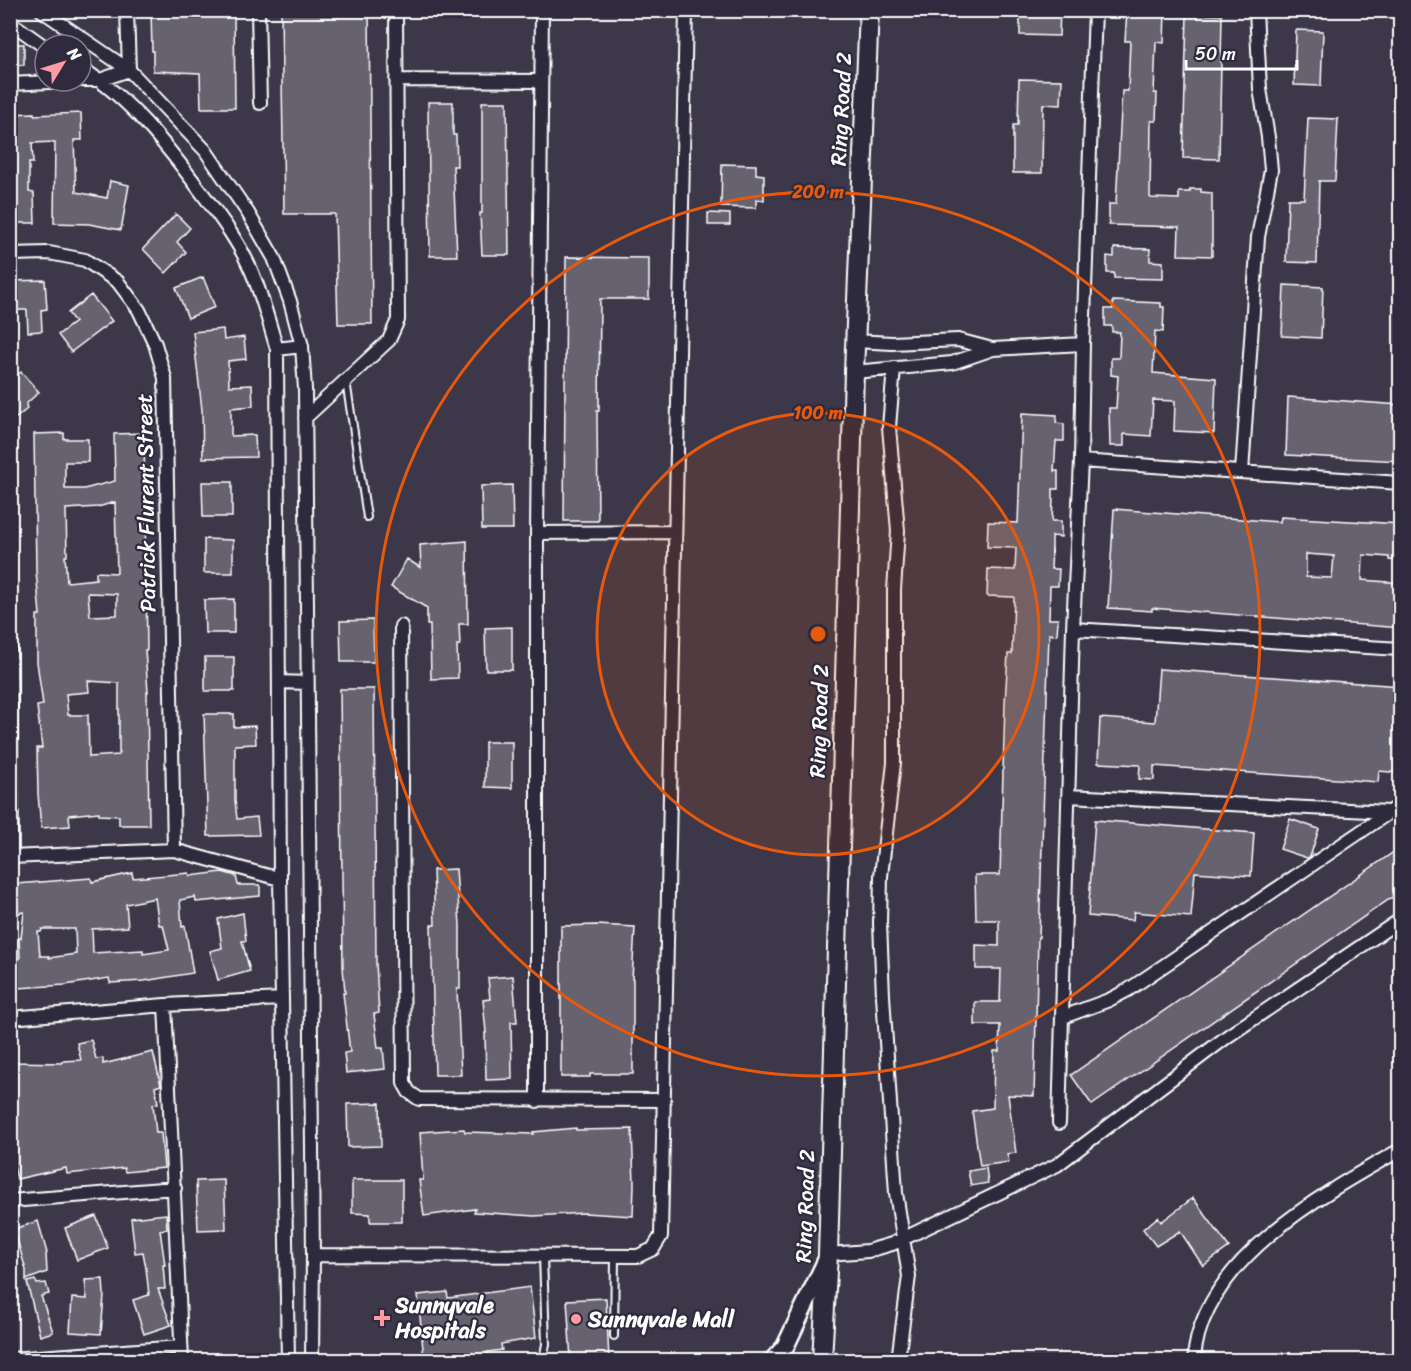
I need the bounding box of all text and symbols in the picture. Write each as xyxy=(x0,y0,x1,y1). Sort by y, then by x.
north arrow xyxy=(33,33,93,93)
scale bar xyxy=(1186,33,1297,71)
text: 50 m xyxy=(1195,38,1236,70)
text: N xyxy=(59,40,90,68)
street label: Ring Road 2 xyxy=(819,51,863,167)
text: 200 m xyxy=(791,176,844,208)
street label: Patrick Flurent Street xyxy=(125,393,167,613)
text: 100 m xyxy=(794,397,843,429)
centre of rings xyxy=(808,624,828,644)
street label: Ring Road 2 xyxy=(798,663,840,778)
street label: Ring Road 2 xyxy=(784,1148,826,1263)
place label: Sunnyvale Hospitals xyxy=(394,1286,494,1350)
place label: Sunnyvale Mall xyxy=(587,1300,736,1339)
marker: Sunnyvale Hospitals xyxy=(373,1309,391,1327)
marker: Sunnyvale Mall xyxy=(569,1312,583,1326)

